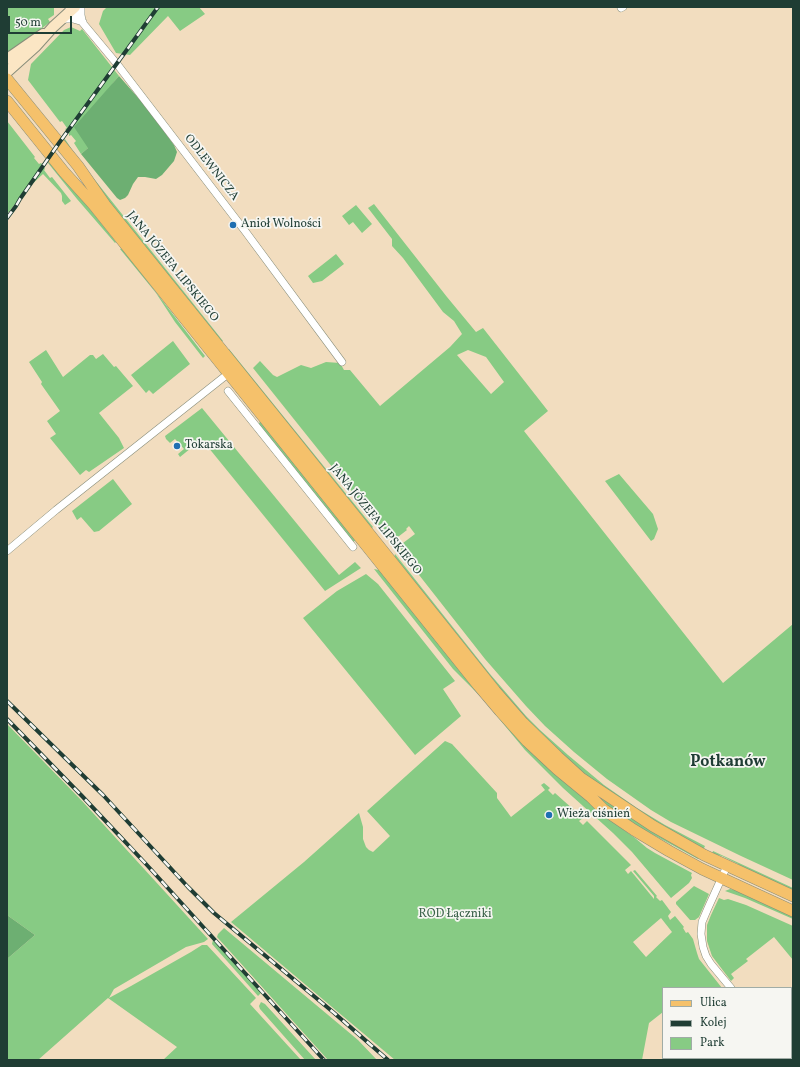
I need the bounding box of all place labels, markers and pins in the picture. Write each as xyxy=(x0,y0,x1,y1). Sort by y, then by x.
place label: Anioł Wolności xyxy=(241,218,321,232)
marker: Anioł Wolności xyxy=(228,220,238,230)
place label: Tokarska xyxy=(185,439,233,453)
marker: Tokarska xyxy=(172,441,182,451)
place label: Wieża ciśnień xyxy=(557,808,630,822)
marker: Wieża ciśnień xyxy=(544,810,554,820)

